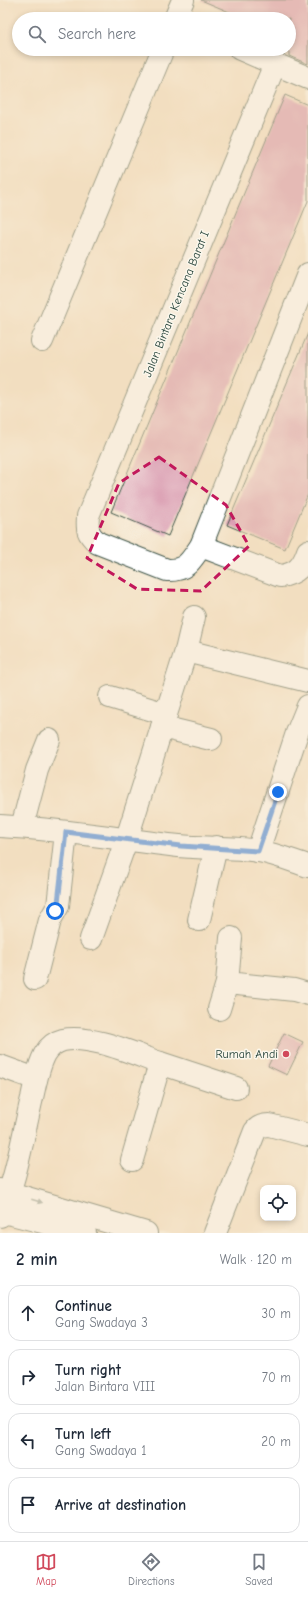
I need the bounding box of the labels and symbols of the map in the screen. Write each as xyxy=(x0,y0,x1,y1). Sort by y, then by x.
street label: Jalan Bintara Kencana Barat I xyxy=(140,228,212,379)
route end xyxy=(269,783,287,801)
route start xyxy=(46,902,64,920)
place label: Rumah Andi xyxy=(215,1047,278,1061)
marker: Rumah Andi xyxy=(281,1049,291,1059)
one-way arrow xyxy=(32,1198,44,1204)

